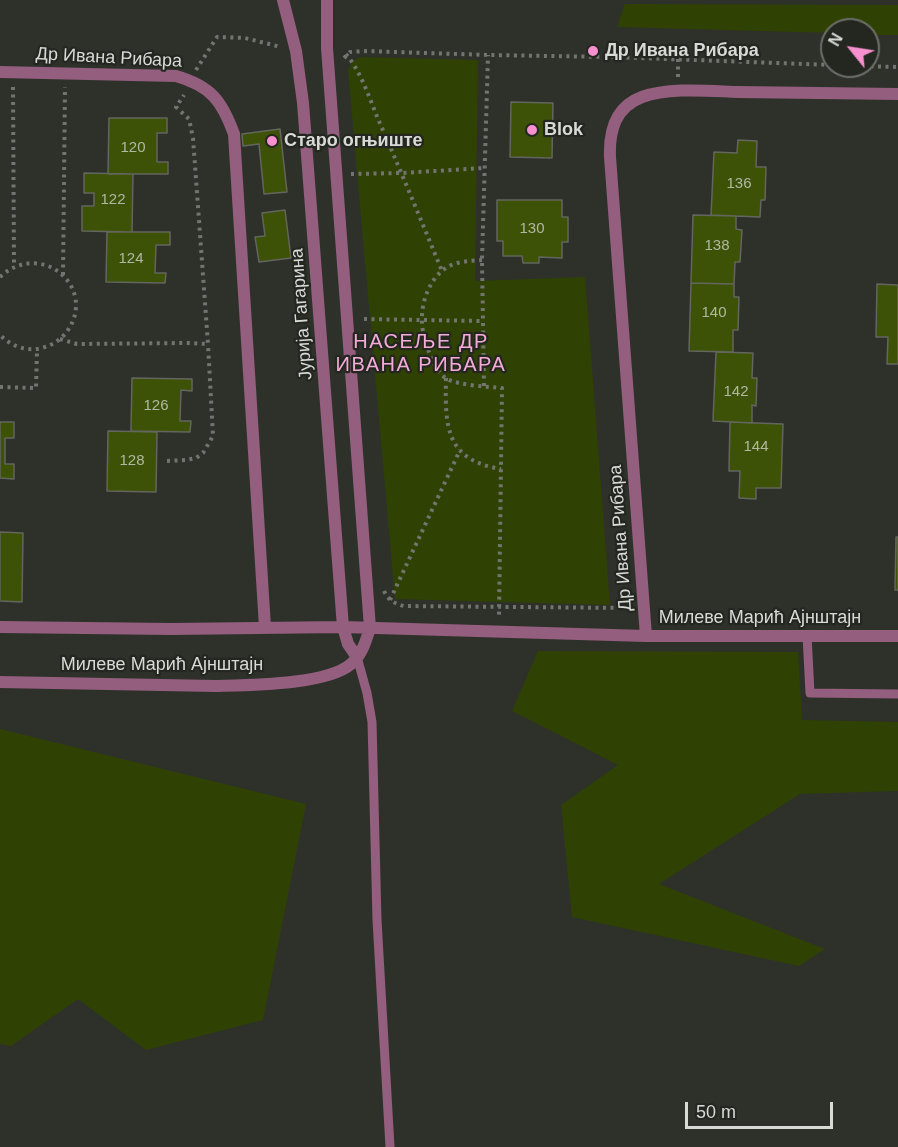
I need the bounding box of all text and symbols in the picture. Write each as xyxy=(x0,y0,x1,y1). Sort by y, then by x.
north arrow xyxy=(820,18,880,78)
text: N xyxy=(825,30,846,49)
place label: Др Ивана Рибара xyxy=(605,40,759,62)
street label: Др Ивана Рибара xyxy=(35,43,183,73)
marker: Др Ивана Рибара xyxy=(586,44,600,58)
place label: Blok xyxy=(544,119,583,141)
marker: Blok xyxy=(525,123,539,137)
place label: Старо огњиште xyxy=(284,130,423,152)
marker: Старо огњиште xyxy=(265,134,279,148)
house number: 120 xyxy=(120,139,146,157)
house number: 136 xyxy=(726,175,752,193)
house number: 122 xyxy=(100,191,126,209)
house number: 130 xyxy=(519,220,545,238)
house number: 138 xyxy=(704,237,730,255)
street label: Јурија Гагарина xyxy=(287,247,317,381)
house number: 124 xyxy=(118,250,144,268)
house number: 140 xyxy=(701,304,727,322)
district label: НАСЕЉЕ ДР ИВАНА РИБАРА xyxy=(336,330,506,377)
house number: 142 xyxy=(723,383,749,401)
house number: 126 xyxy=(143,397,169,415)
house number: 144 xyxy=(743,438,769,456)
house number: 128 xyxy=(119,452,145,470)
street label: Др Ивана Рибара xyxy=(605,464,637,612)
street label: Милеве Марић Ајнштајн xyxy=(659,607,861,629)
street label: Милеве Марић Ајнштајн xyxy=(61,654,263,676)
scale bar xyxy=(688,1090,836,1128)
text: 50 m xyxy=(696,1102,736,1122)

